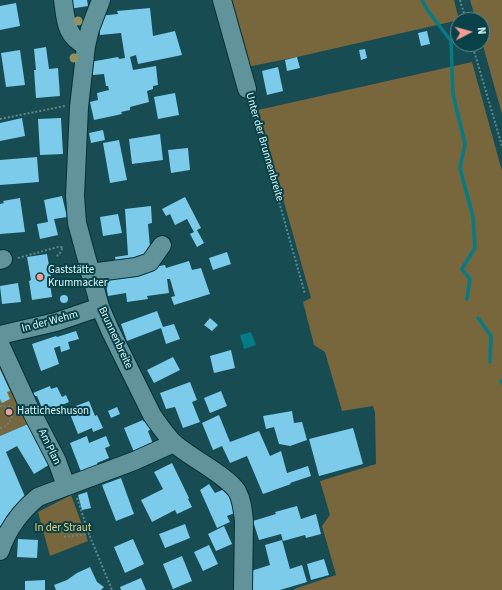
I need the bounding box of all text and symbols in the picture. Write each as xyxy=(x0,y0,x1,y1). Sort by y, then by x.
north arrow xyxy=(450,12,490,52)
text: N xyxy=(474,26,489,35)
street label: Unter der Brunnenbreite xyxy=(242,91,286,203)
place label: Gaststätte Krummacker xyxy=(48,264,107,290)
marker: Gaststätte Krummacker xyxy=(35,272,45,282)
street label: Brunnenbreite xyxy=(95,305,135,371)
street label: In der Wehm xyxy=(20,308,80,336)
place label: Hatticheshuson xyxy=(17,405,89,419)
marker: Hatticheshuson xyxy=(4,407,14,417)
street label: Am Plan xyxy=(35,427,63,467)
park label: In der Straut xyxy=(35,522,91,536)

